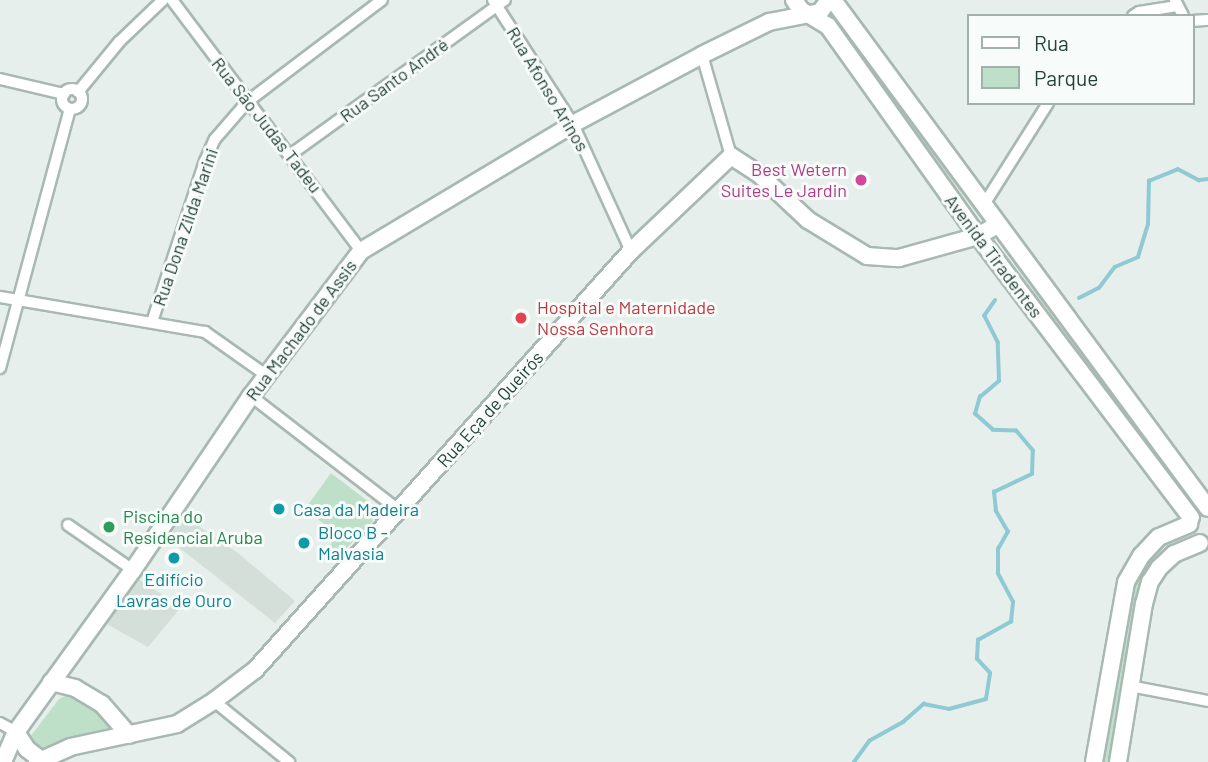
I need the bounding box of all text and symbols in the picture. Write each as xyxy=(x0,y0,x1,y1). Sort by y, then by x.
legend xyxy=(967,14,1194,105)
street label: Rua Afonso Arinos xyxy=(502,23,594,155)
text: Rua xyxy=(1034,30,1069,55)
street label: Rua Santo André xyxy=(336,33,452,127)
street label: Rua São Judas Tadeu xyxy=(207,53,327,197)
text: Parque xyxy=(1034,65,1099,90)
street label: Rua Dona Zilda Marini xyxy=(148,145,222,309)
place label: Best Wetern Suites Le Jardin xyxy=(721,159,847,202)
marker: Best Wetern Suites Le Jardin xyxy=(853,172,869,188)
street label: Avenida Tiradentes xyxy=(941,190,1047,322)
street label: Rua Machado de Assis xyxy=(241,255,361,405)
place label: Hospital e Maternidade Nossa Senhora xyxy=(537,297,716,340)
marker: Hospital e Maternidade Nossa Senhora xyxy=(511,308,531,328)
street label: Rua Eça de Queirós xyxy=(432,347,548,471)
place label: Casa da Madeira xyxy=(293,498,419,520)
marker: Casa da Madeira xyxy=(271,501,287,517)
place label: Piscina do Residencial Aruba xyxy=(123,506,263,548)
marker: Piscina do Residencial Aruba xyxy=(101,519,117,535)
place label: Bloco B - Malvasia xyxy=(318,522,388,564)
marker: Bloco B - Malvasia xyxy=(296,535,312,551)
marker: Edifício Lavras de Ouro xyxy=(166,550,182,566)
place label: Edifício Lavras de Ouro xyxy=(116,569,232,612)

